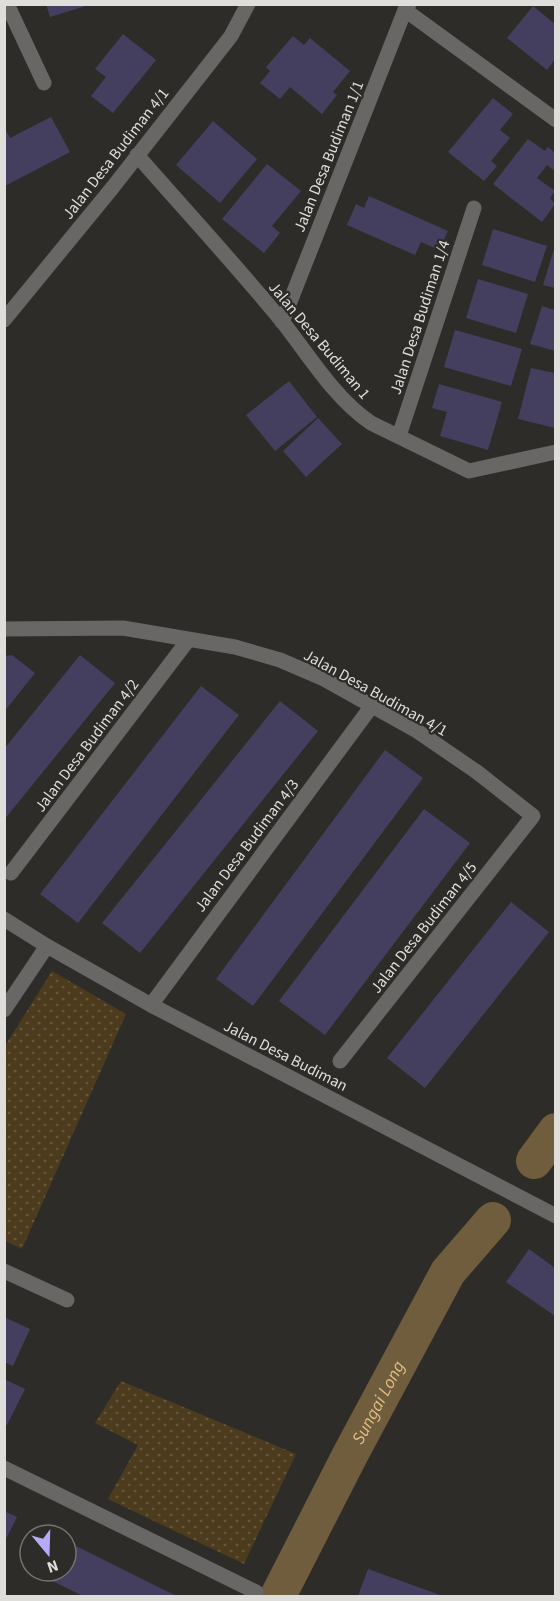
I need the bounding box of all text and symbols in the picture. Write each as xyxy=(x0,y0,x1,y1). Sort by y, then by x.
street label: Jalan Desa Budiman 1/1 xyxy=(289,77,369,235)
street label: Jalan Desa Budiman 4/1 xyxy=(57,83,174,224)
street label: Jalan Desa Budiman 1/4 xyxy=(385,237,455,397)
street label: Jalan Desa Budiman 1 xyxy=(263,277,375,404)
street label: Jalan Desa Budiman 4/1 xyxy=(300,644,451,742)
street label: Jalan Desa Budiman 4/2 xyxy=(29,675,144,817)
street label: Jalan Desa Budiman 4/3 xyxy=(189,775,304,917)
street label: Jalan Desa Budiman 4/5 xyxy=(365,857,482,998)
street label: Jalan Desa Budiman xyxy=(220,1015,351,1097)
water label: Sungai Long xyxy=(346,1356,411,1449)
north arrow xyxy=(18,1523,78,1583)
text: N xyxy=(44,1554,61,1578)

